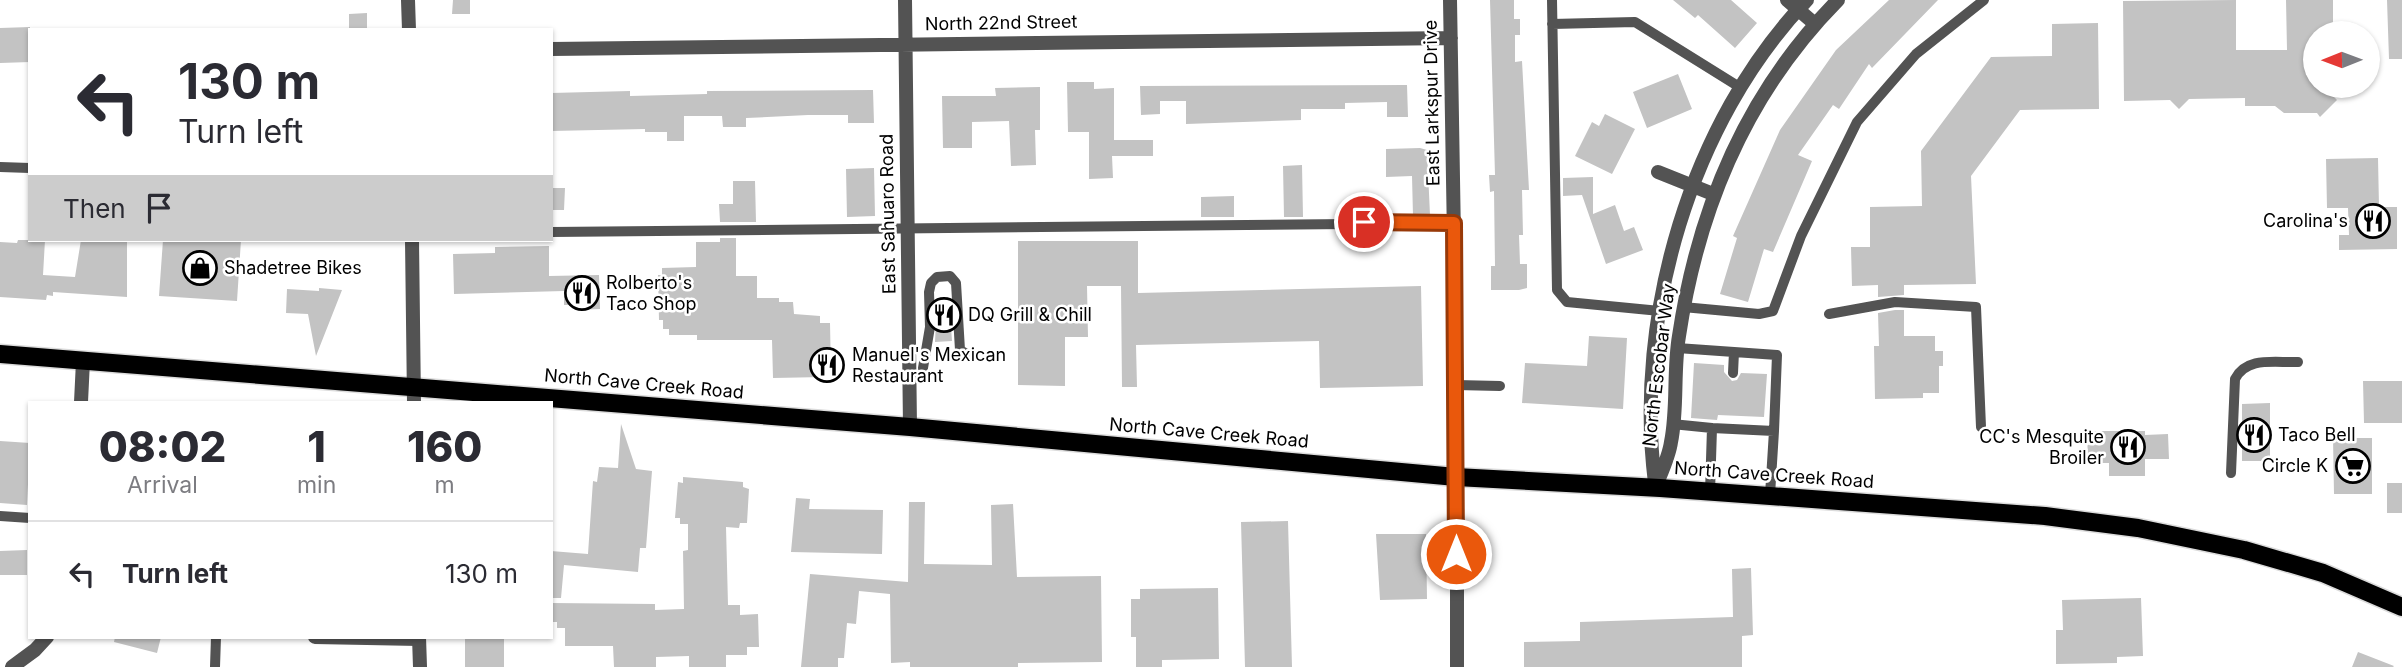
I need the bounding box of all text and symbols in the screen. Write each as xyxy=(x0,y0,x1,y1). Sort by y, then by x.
street label: North 22nd Street xyxy=(925,11,1078,34)
street label: East Larkspur Drive xyxy=(1420,20,1443,186)
north arrow xyxy=(2303,21,2380,98)
map controls xyxy=(2303,21,2380,98)
text: 130 m xyxy=(178,52,320,111)
icon: left xyxy=(63,56,154,147)
text: Turn left xyxy=(178,112,303,151)
street label: East Sahuaro Road xyxy=(876,134,899,294)
icon: arrive xyxy=(140,189,178,227)
pin xyxy=(1334,192,1394,252)
text: Then xyxy=(63,193,126,224)
restaurant icon: Carolina's xyxy=(2354,202,2392,240)
icon: arrive xyxy=(1345,203,1383,241)
place label: Carolina's xyxy=(2263,210,2348,231)
shop icon: Shadetree Bikes xyxy=(181,249,219,287)
place label: Shadetree Bikes xyxy=(224,257,362,278)
place label: Rolberto's Taco Shop xyxy=(606,272,697,314)
restaurant icon: Rolberto's Taco Shop xyxy=(563,274,601,312)
street label: North Escobar Way xyxy=(1638,282,1679,448)
restaurant icon: DQ Grill & Chill xyxy=(925,296,963,334)
place label: DQ Grill & Chill xyxy=(968,304,1092,325)
place label: Manuel's Mexican Restaurant xyxy=(852,344,1006,386)
restaurant icon: Manuel's Mexican Restaurant xyxy=(808,346,846,384)
street label: North Cave Creek Road xyxy=(543,364,745,403)
street label: North Cave Creek Road xyxy=(1108,413,1310,452)
restaurant icon: Taco Bell xyxy=(2235,416,2273,454)
text: 08:02 xyxy=(99,421,226,472)
text: 1 xyxy=(307,421,326,472)
text: 160 xyxy=(407,421,482,472)
place label: Taco Bell xyxy=(2278,424,2356,445)
place label: CC's Mesquite Broiler xyxy=(1979,426,2104,468)
restaurant icon: CC's Mesquite Broiler xyxy=(2109,428,2147,466)
supermarket icon: Circle K xyxy=(2334,447,2372,485)
place label: Circle K xyxy=(2262,455,2328,476)
street label: North Cave Creek Road xyxy=(1673,457,1875,492)
text: Arrival xyxy=(127,471,198,499)
text: min xyxy=(297,471,336,499)
text: m xyxy=(435,471,455,499)
position arrow xyxy=(1419,517,1493,591)
icon: left xyxy=(63,555,101,593)
text: Turn left xyxy=(122,558,228,589)
text: 130 m xyxy=(445,558,518,589)

